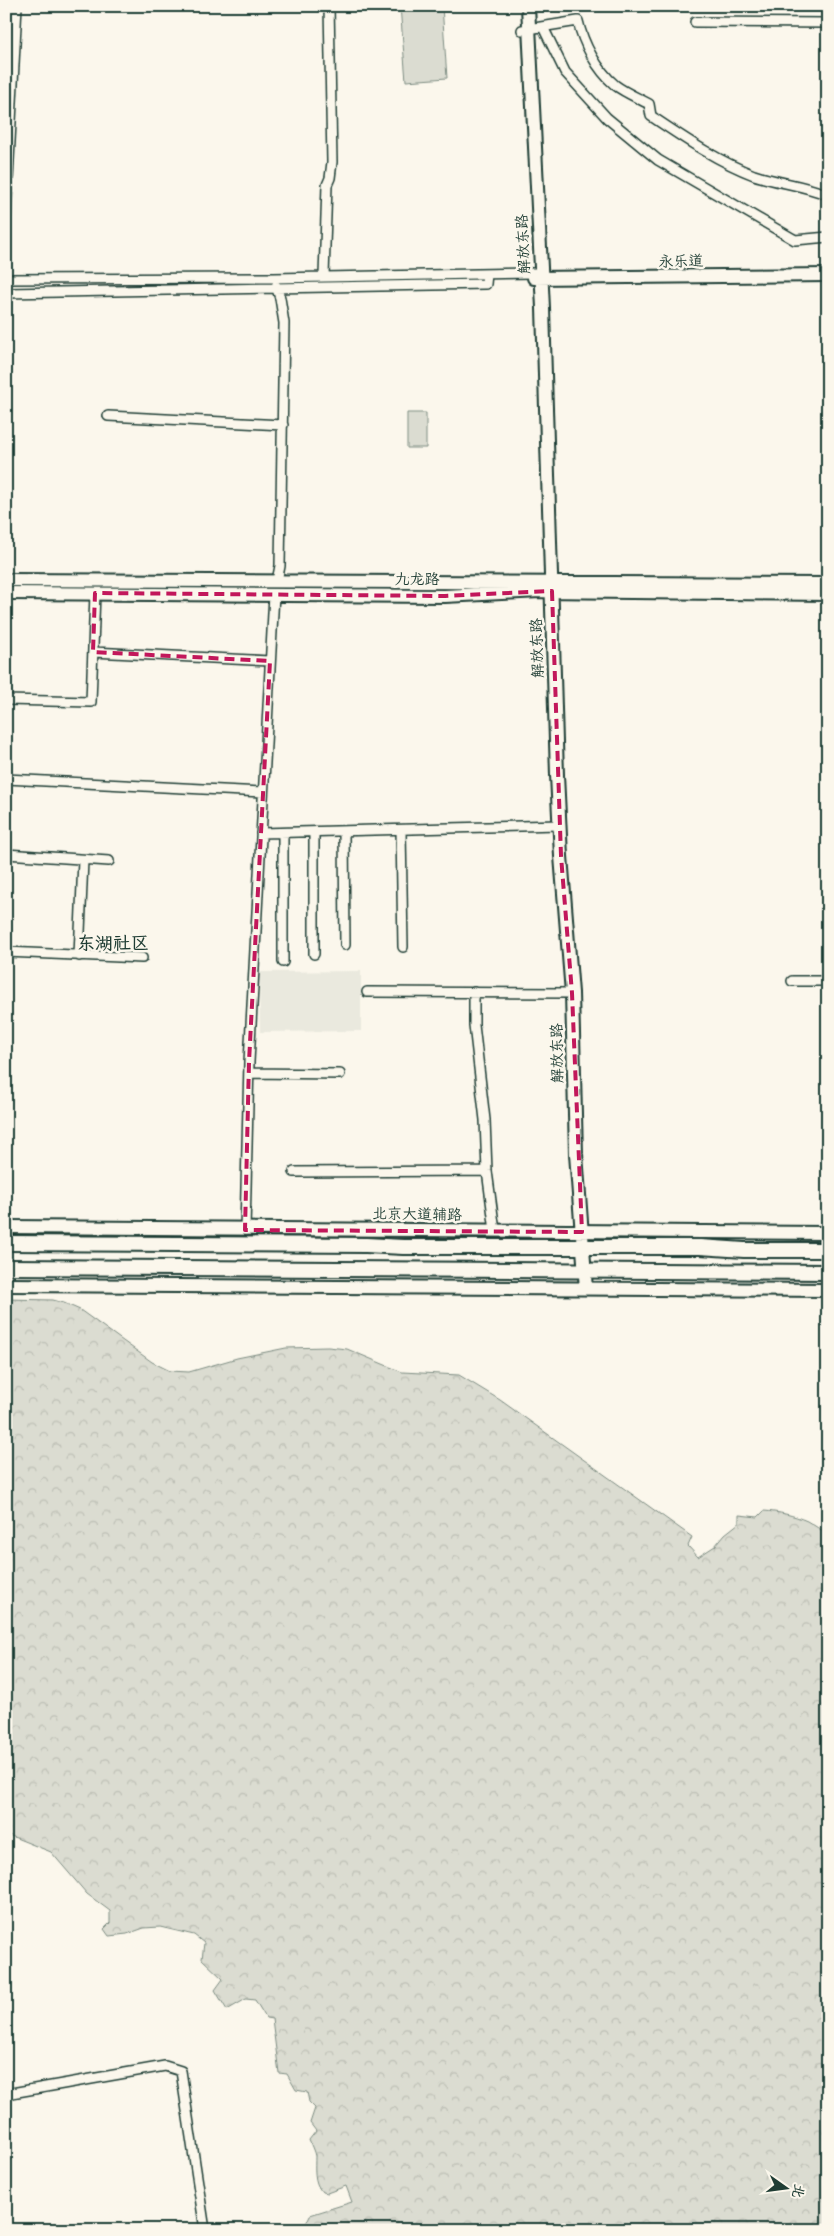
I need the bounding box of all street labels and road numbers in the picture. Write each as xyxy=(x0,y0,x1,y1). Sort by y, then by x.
street label: 解放东路 xyxy=(511,214,535,274)
street label: 永乐道 xyxy=(658,251,704,271)
street label: 九龙路 xyxy=(394,569,440,589)
street label: 解放东路 xyxy=(526,618,548,678)
street label: 解放东路 xyxy=(546,1023,568,1083)
street label: 北京大道辅路 xyxy=(372,1203,462,1225)

